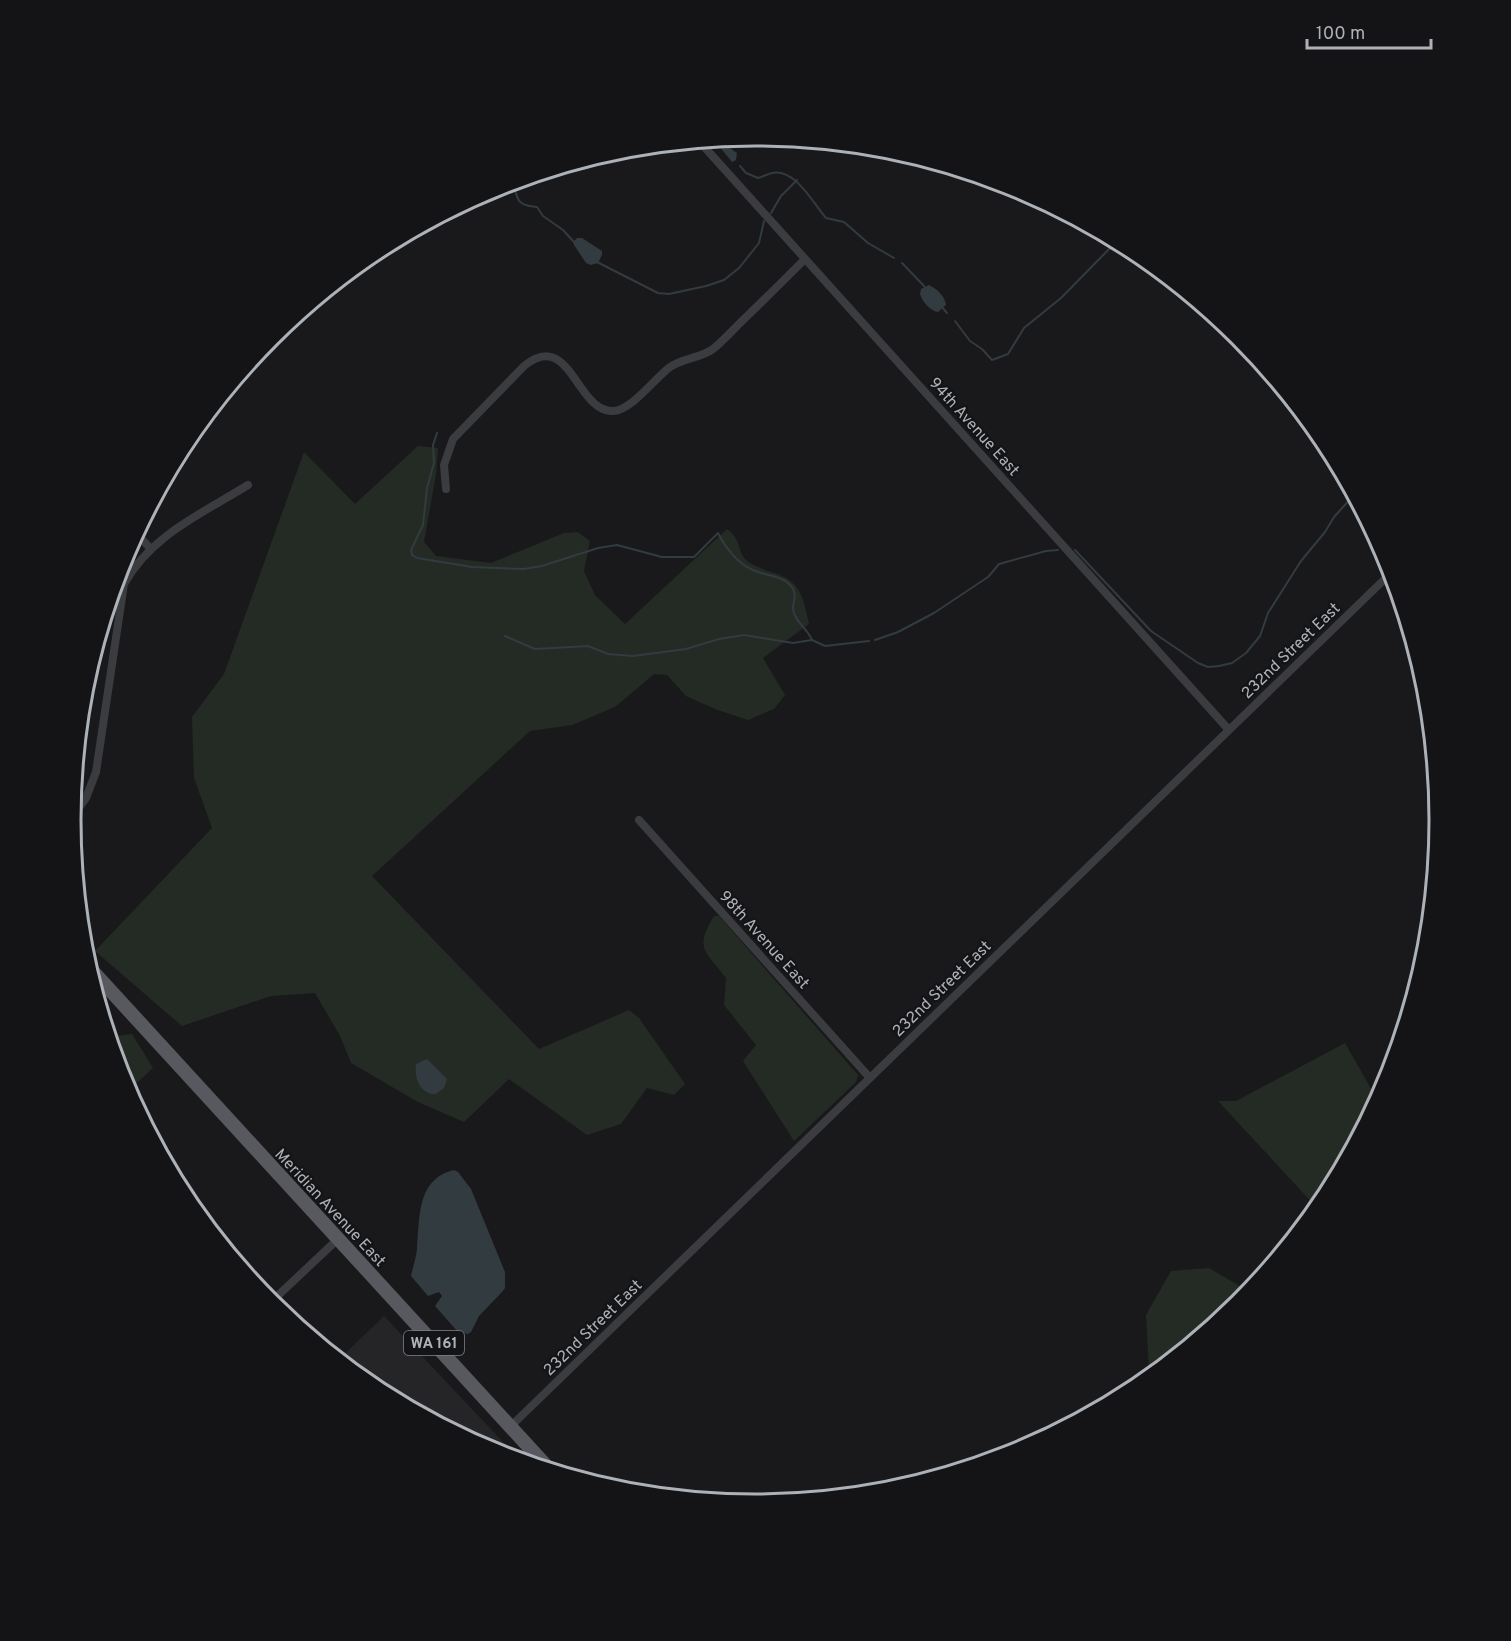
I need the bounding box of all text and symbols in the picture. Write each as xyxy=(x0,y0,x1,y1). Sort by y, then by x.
scale bar xyxy=(1307,12,1432,50)
text: 100 m xyxy=(1316,23,1365,46)
street label: 94th Avenue East xyxy=(924,374,1023,481)
street label: 232nd Street East xyxy=(1238,599,1345,704)
street label: 98th Avenue East xyxy=(714,887,813,994)
street label: 232nd Street East xyxy=(889,937,996,1042)
street label: Meridian Avenue East xyxy=(270,1145,389,1272)
street label: 232nd Street East xyxy=(540,1276,647,1381)
road number: WA 161 xyxy=(404,1331,464,1355)

